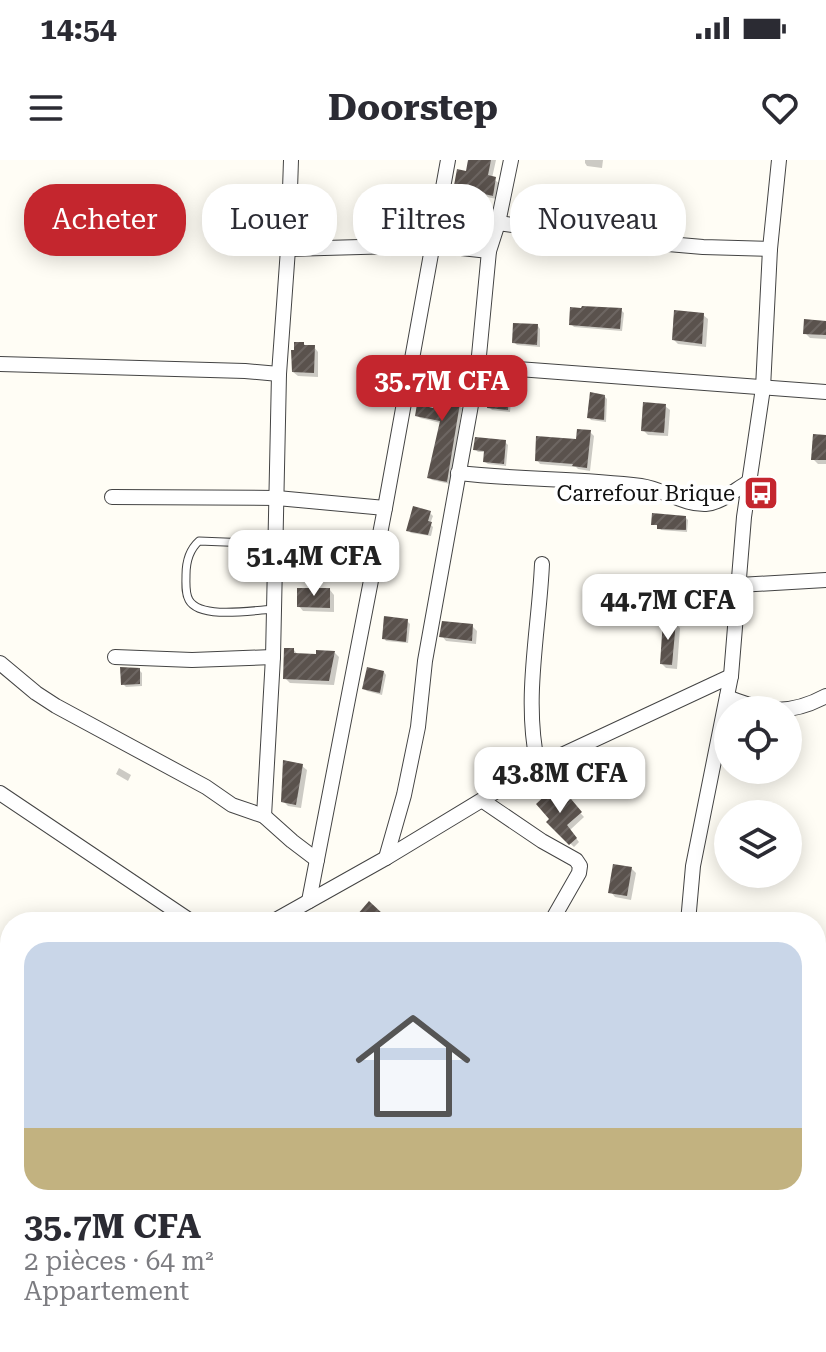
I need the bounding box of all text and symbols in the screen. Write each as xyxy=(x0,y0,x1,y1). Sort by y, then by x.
text: 14:54 xyxy=(40,11,117,46)
icon: menu xyxy=(24,86,68,130)
icon: heart xyxy=(758,86,802,130)
text: Doorstep xyxy=(328,87,498,129)
chip: Acheter xyxy=(24,184,186,256)
chip: Louer xyxy=(202,184,337,256)
chip: Filtres xyxy=(353,184,494,256)
chip: Nouveau xyxy=(510,184,686,256)
pin: 35.7M CFA xyxy=(350,355,534,423)
text: 35.7M CFA xyxy=(374,366,510,396)
bus stop icon: Carrefour Brique xyxy=(742,474,780,512)
place label: Carrefour Brique xyxy=(557,481,735,506)
pin: 51.4M CFA xyxy=(222,530,406,598)
text: 51.4M CFA xyxy=(246,541,382,571)
pin: 44.7M CFA xyxy=(576,574,760,642)
text: 44.7M CFA xyxy=(600,585,736,615)
map controls xyxy=(714,696,802,888)
button: locate xyxy=(714,696,802,784)
pin: 43.8M CFA xyxy=(468,747,652,815)
text: 43.8M CFA xyxy=(492,758,628,788)
button: layers xyxy=(714,800,802,888)
icon: home xyxy=(341,994,485,1138)
text: 35.7M CFA xyxy=(24,1206,201,1246)
text: 2 pièces · 64 m² xyxy=(24,1246,214,1276)
text: Appartement xyxy=(24,1276,189,1306)

